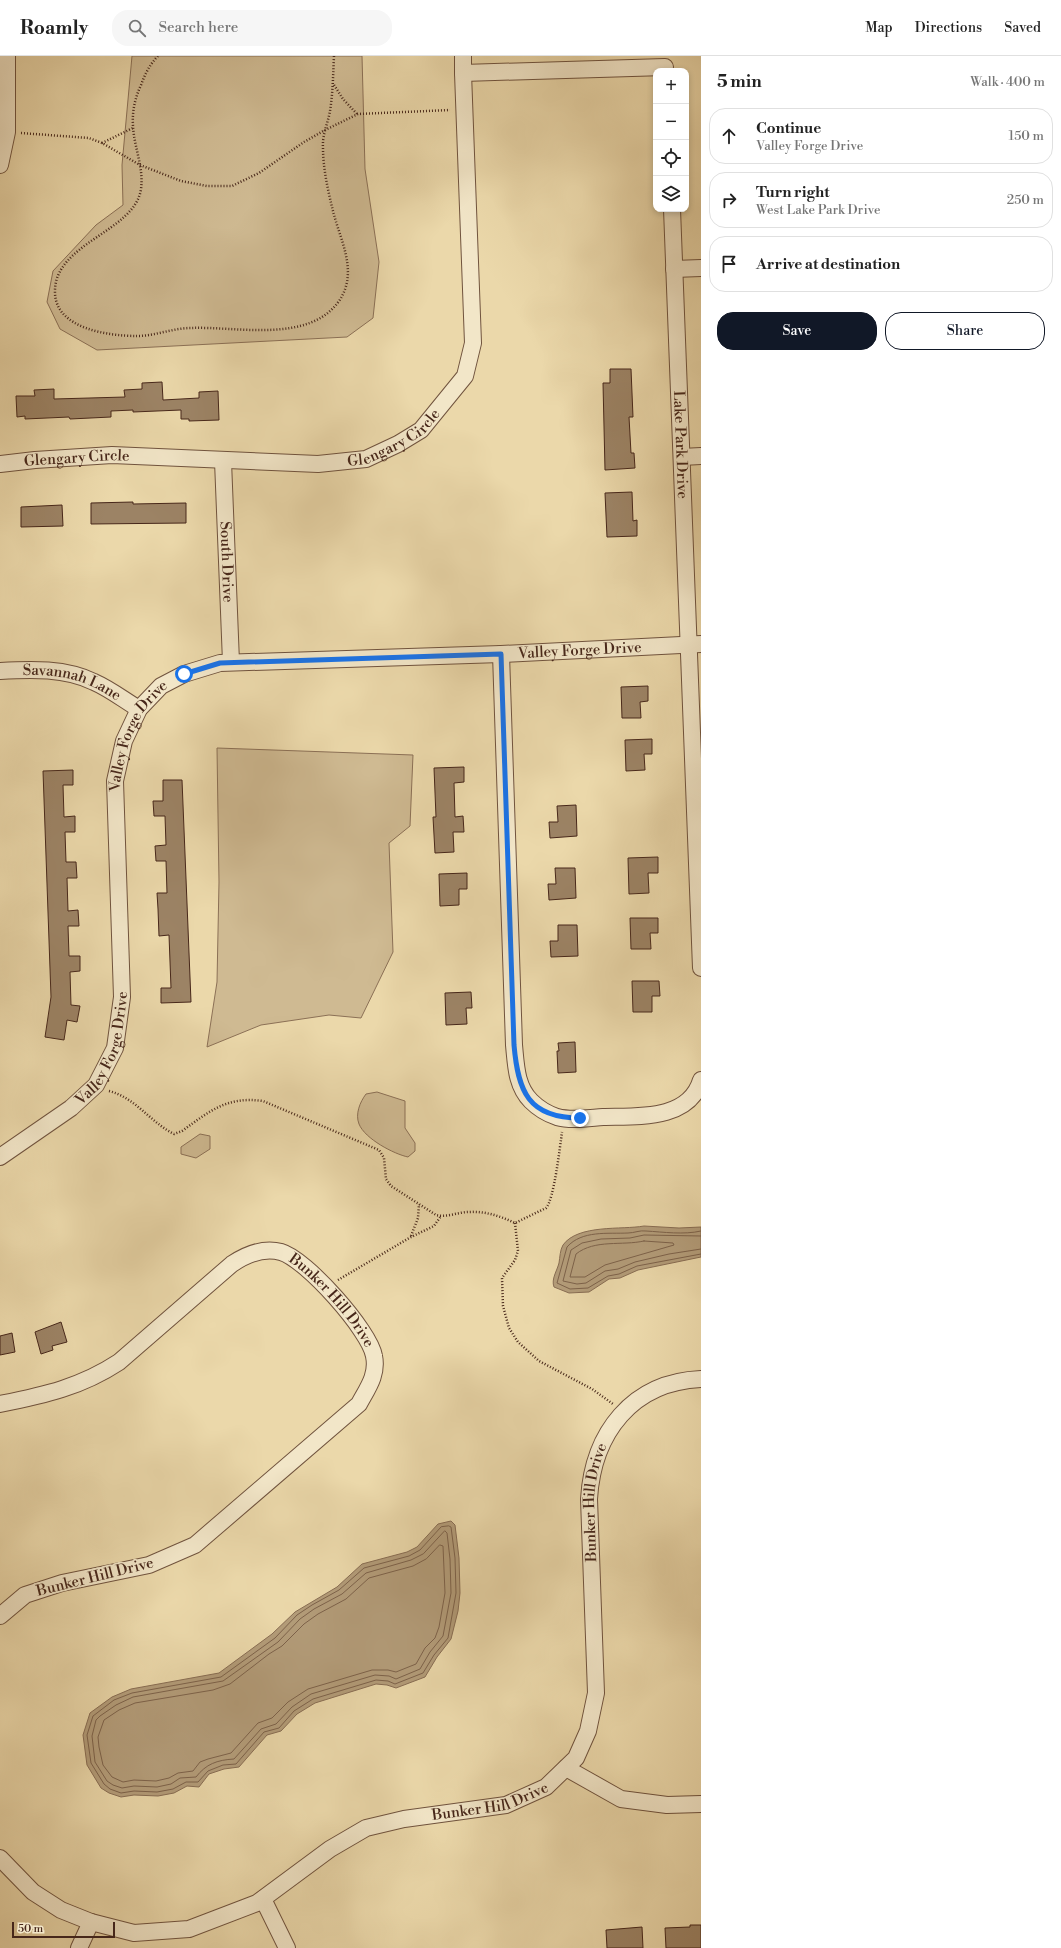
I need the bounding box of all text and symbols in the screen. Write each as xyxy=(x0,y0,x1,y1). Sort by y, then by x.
search box xyxy=(112,10,392,46)
text: Roamly xyxy=(20,16,88,40)
icon: search xyxy=(126,17,148,39)
text: Search here xyxy=(158,18,238,37)
text: Map xyxy=(865,19,893,37)
text: Directions xyxy=(915,19,982,37)
text: Saved xyxy=(1004,19,1041,37)
map controls xyxy=(653,68,689,212)
button: + xyxy=(653,68,689,104)
text: 5 min xyxy=(717,71,762,93)
text: Walk · 400 m xyxy=(970,74,1045,90)
button: − xyxy=(653,104,689,140)
text: Continue xyxy=(756,119,821,138)
icon: ahead xyxy=(718,125,740,147)
text: 150 m xyxy=(1009,128,1044,144)
text: Valley Forge Drive xyxy=(756,138,863,154)
button: locate xyxy=(653,140,689,176)
button: layers xyxy=(653,176,689,212)
text: Turn right xyxy=(756,183,830,202)
icon: right xyxy=(718,189,740,211)
text: 250 m xyxy=(1007,192,1044,208)
text: West Lake Park Drive xyxy=(756,202,881,218)
icon: arrive xyxy=(718,253,740,275)
text: Arrive at destination xyxy=(756,255,900,274)
button: Save xyxy=(717,312,877,350)
button: Share xyxy=(885,312,1045,350)
street label: Lake Park Drive xyxy=(669,390,693,499)
street label: Glengary Circle xyxy=(346,405,444,470)
street label: Glengary Circle xyxy=(23,445,130,471)
street label: South Drive xyxy=(216,521,238,603)
street label: Valley Forge Drive xyxy=(516,637,642,663)
street label: Savannah Lane xyxy=(23,660,125,705)
route start xyxy=(175,665,193,683)
street label: Valley Forge Drive xyxy=(105,675,170,793)
street label: Valley Forge Drive xyxy=(70,991,132,1110)
route end xyxy=(571,1109,589,1127)
street label: Bunker Hill Drive xyxy=(285,1248,379,1350)
street label: Bunker Hill Drive xyxy=(579,1440,611,1563)
street label: Bunker Hill Drive xyxy=(33,1553,156,1601)
street label: Bunker Hill Drive xyxy=(430,1778,551,1825)
scale bar xyxy=(12,1920,115,1939)
text: 50 m xyxy=(18,1922,43,1936)

